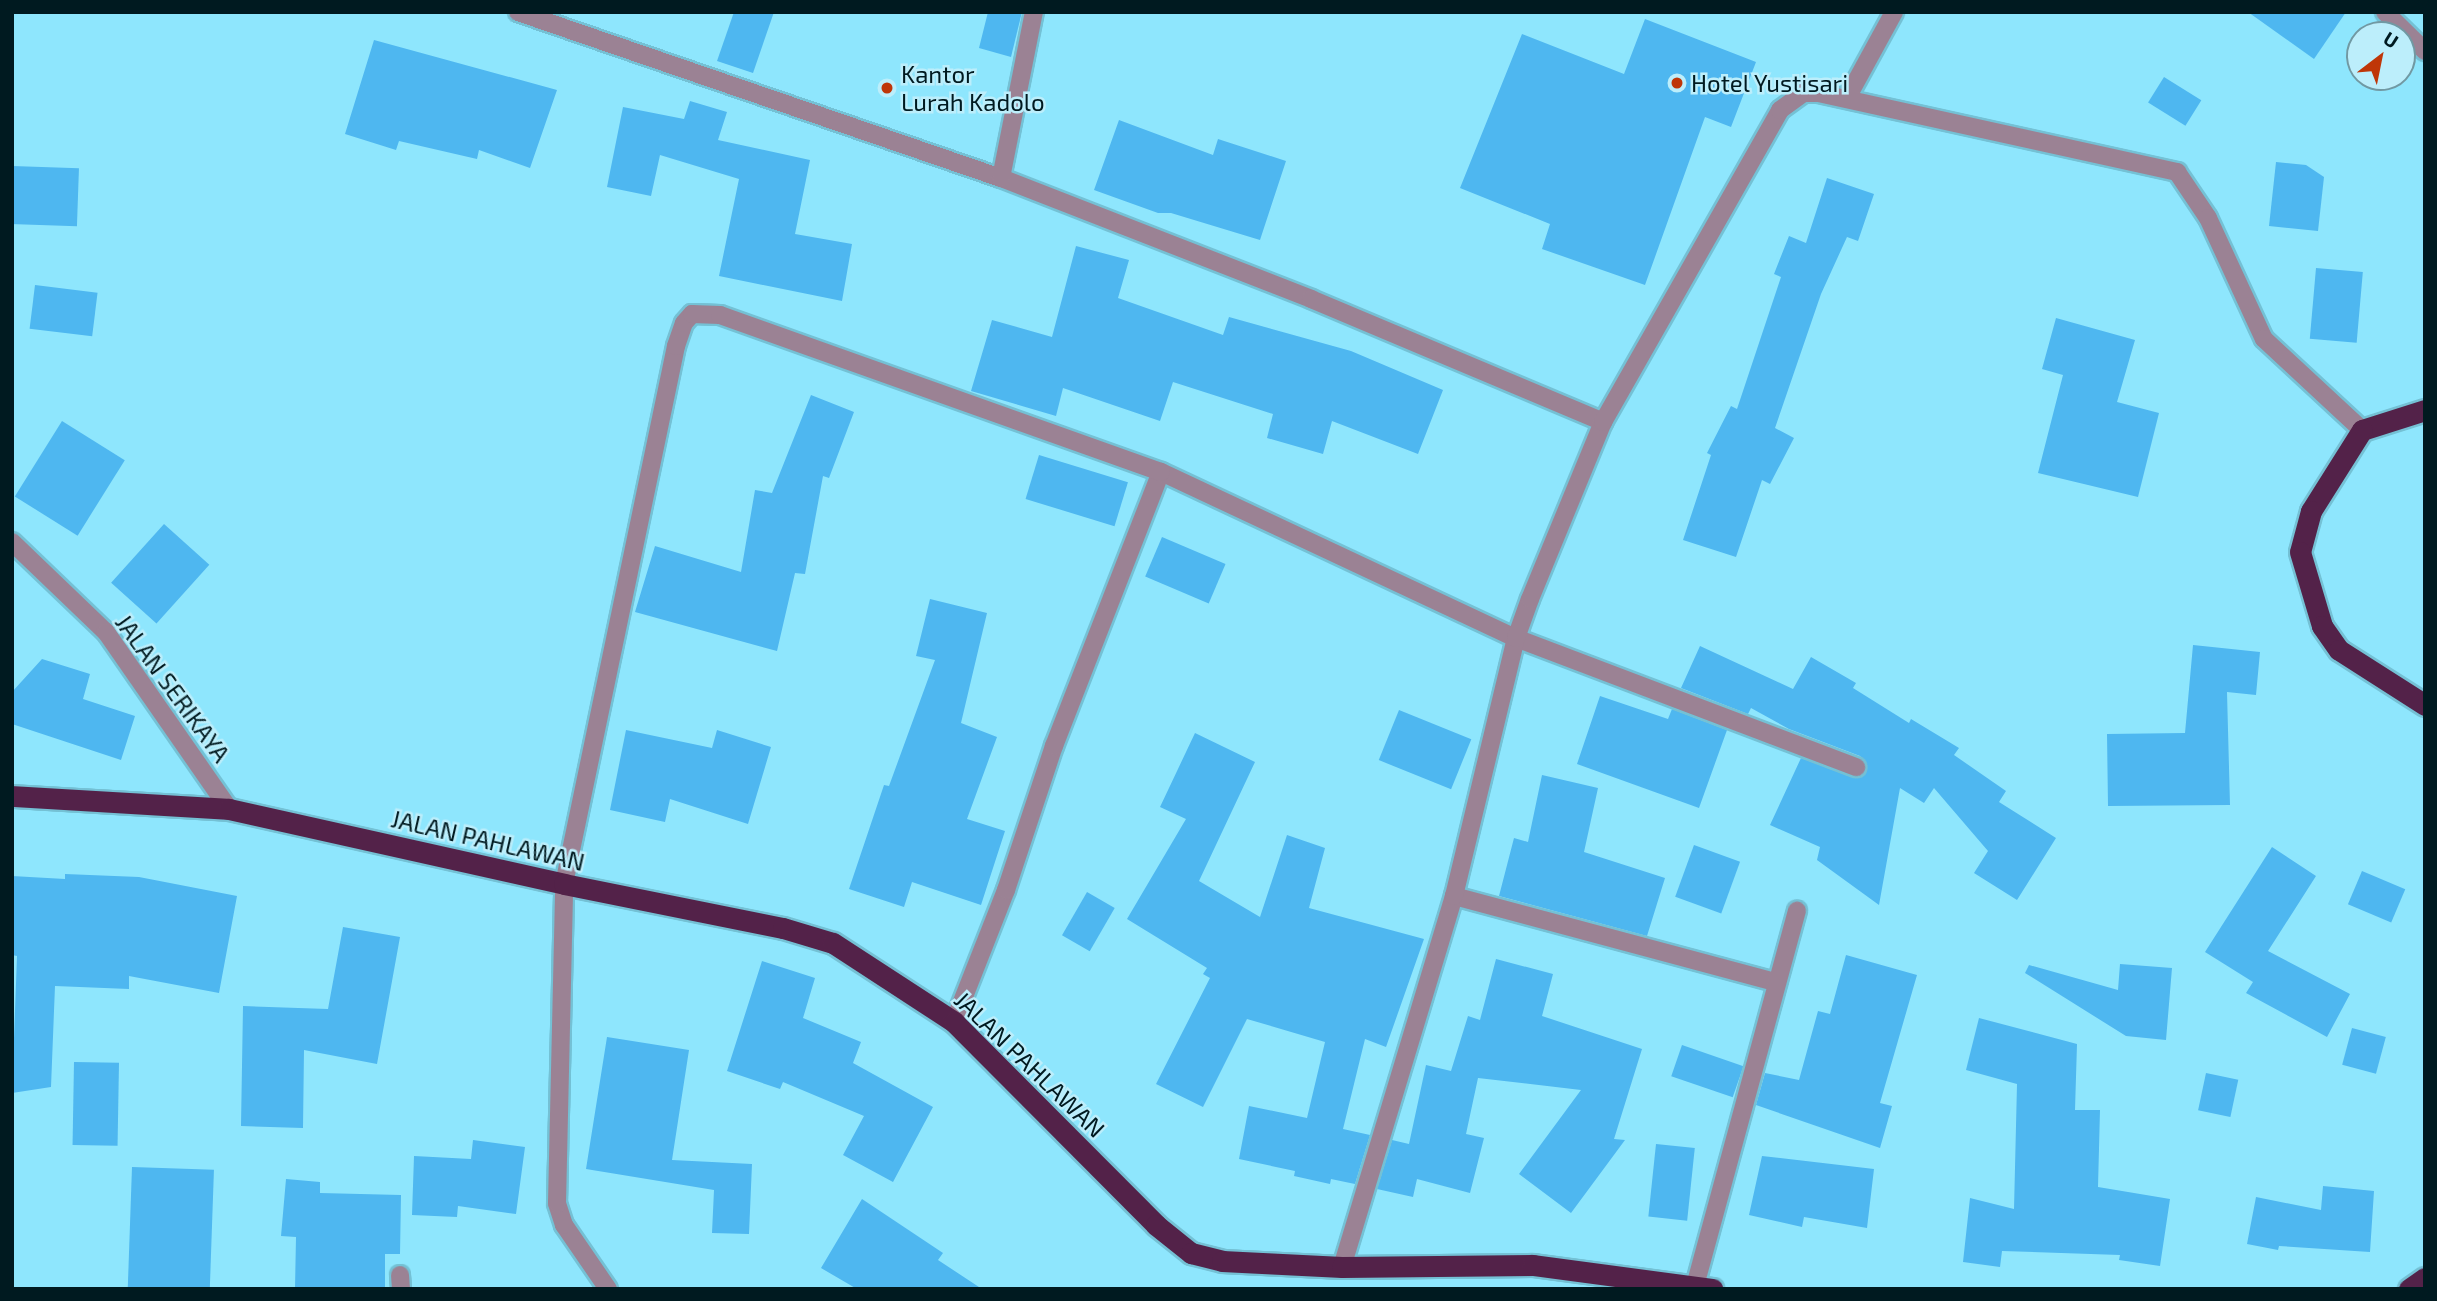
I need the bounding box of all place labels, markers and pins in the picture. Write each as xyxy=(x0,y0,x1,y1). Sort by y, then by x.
place label: Kantor Lurah Kadolo xyxy=(901,60,1045,116)
place label: Hotel Yustisari xyxy=(1691,69,1849,97)
marker: Hotel Yustisari xyxy=(1669,75,1685,91)
marker: Kantor Lurah Kadolo xyxy=(879,80,895,96)

